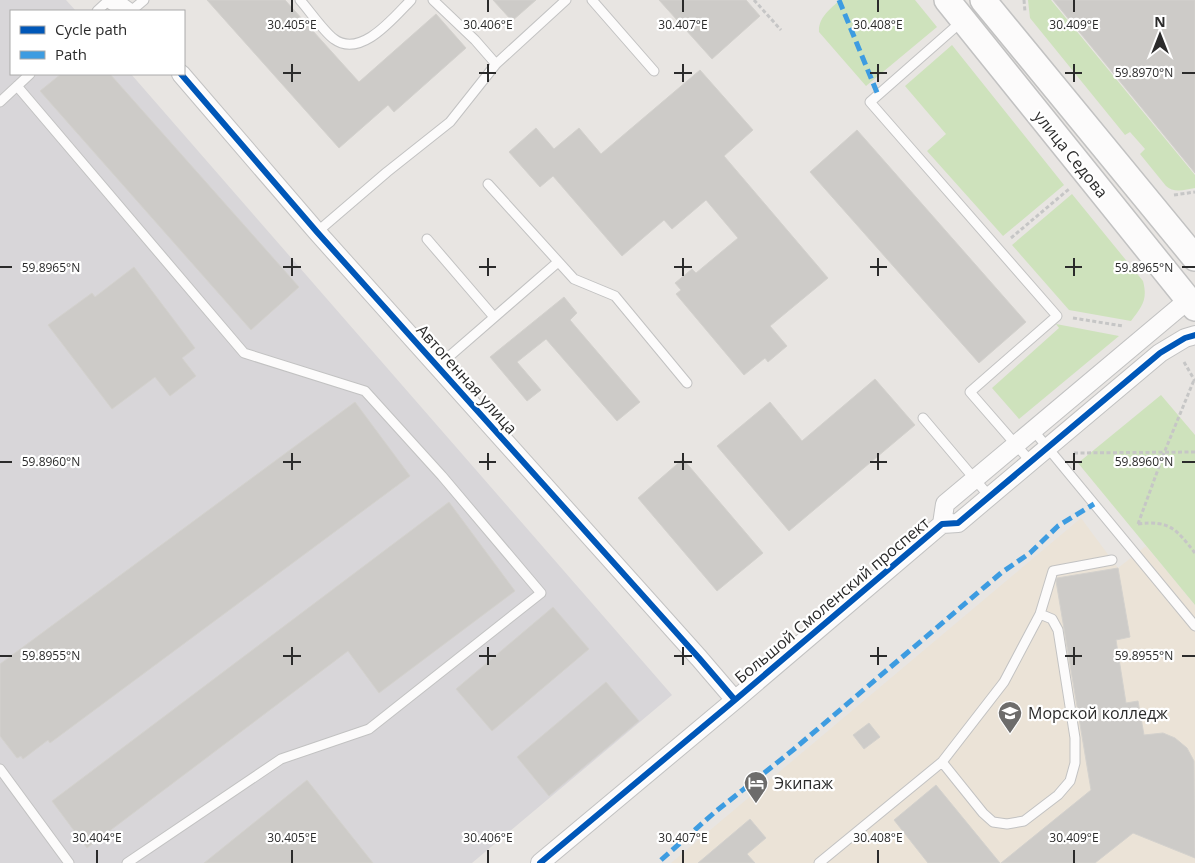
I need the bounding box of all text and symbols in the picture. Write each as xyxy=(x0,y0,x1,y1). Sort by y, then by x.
legend xyxy=(10,10,185,75)
north arrow xyxy=(1135,10,1185,60)
text: N xyxy=(1154,12,1166,31)
text: 30.405°E xyxy=(267,16,317,33)
text: 30.406°E xyxy=(463,16,513,33)
text: 30.407°E xyxy=(658,16,708,33)
text: 30.408°E xyxy=(853,16,903,33)
text: 30.409°E xyxy=(1049,16,1099,33)
text: Cycle path xyxy=(55,19,127,39)
text: Path xyxy=(55,44,87,64)
text: 59.8970°N xyxy=(1115,64,1173,81)
street label: улица Седова xyxy=(1029,106,1113,202)
text: 59.8965°N xyxy=(22,259,80,276)
text: 59.8965°N xyxy=(1115,259,1173,276)
street label: Автогенная улица xyxy=(412,319,522,439)
text: 59.8960°N xyxy=(22,453,80,470)
text: 59.8960°N xyxy=(1115,453,1173,470)
street label: Большой Смоленский проспект xyxy=(730,512,934,688)
text: 59.8955°N xyxy=(22,647,80,664)
text: 59.8955°N xyxy=(1115,647,1173,664)
school or university icon: Морской колледж xyxy=(997,700,1023,734)
place label: Морской колледж xyxy=(1028,702,1168,724)
hotel icon: Экипаж xyxy=(743,770,769,804)
place label: Экипаж xyxy=(774,772,833,794)
text: 30.404°E xyxy=(72,829,122,846)
text: 30.405°E xyxy=(267,829,317,846)
text: 30.406°E xyxy=(463,829,513,846)
text: 30.407°E xyxy=(658,829,708,846)
text: 30.408°E xyxy=(853,829,903,846)
text: 30.409°E xyxy=(1049,829,1099,846)

